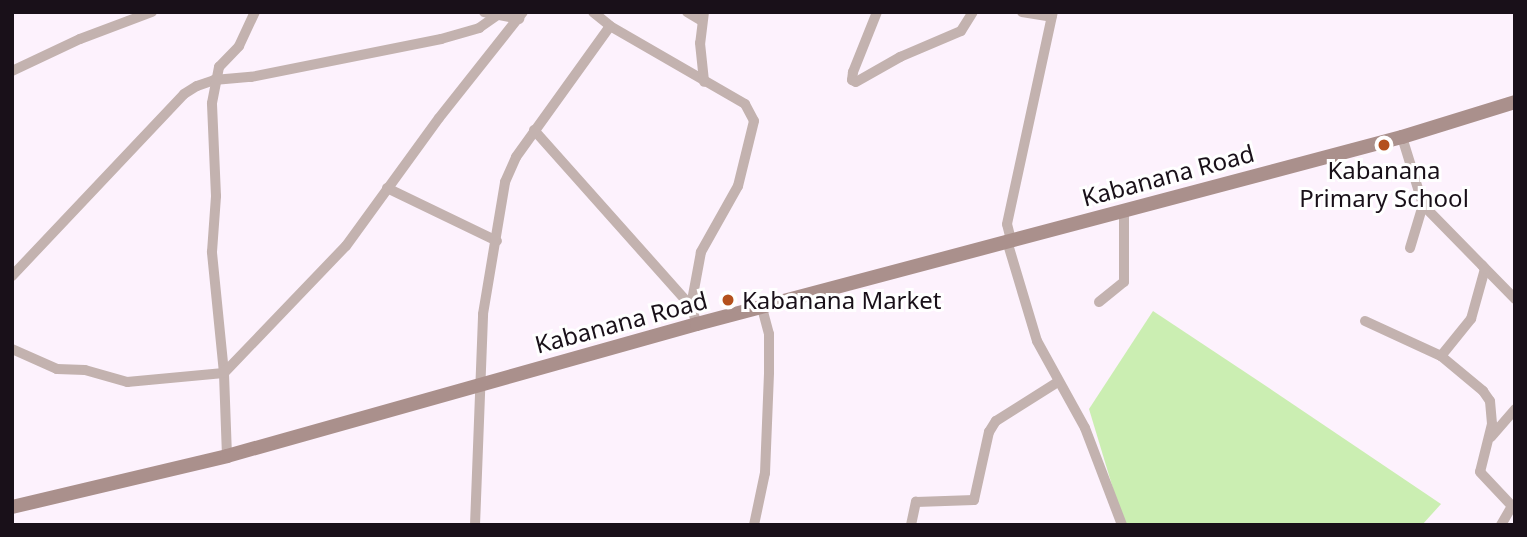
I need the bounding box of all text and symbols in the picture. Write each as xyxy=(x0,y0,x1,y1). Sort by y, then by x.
marker: Kabanana Primary School xyxy=(1376,137,1392,153)
street label: Kabanana Road xyxy=(1079,138,1257,212)
place label: Kabanana Primary School xyxy=(1299,156,1469,212)
street label: Kabanana Road xyxy=(532,285,710,359)
place label: Kabanana Market xyxy=(742,286,942,314)
marker: Kabanana Market xyxy=(720,292,736,308)

